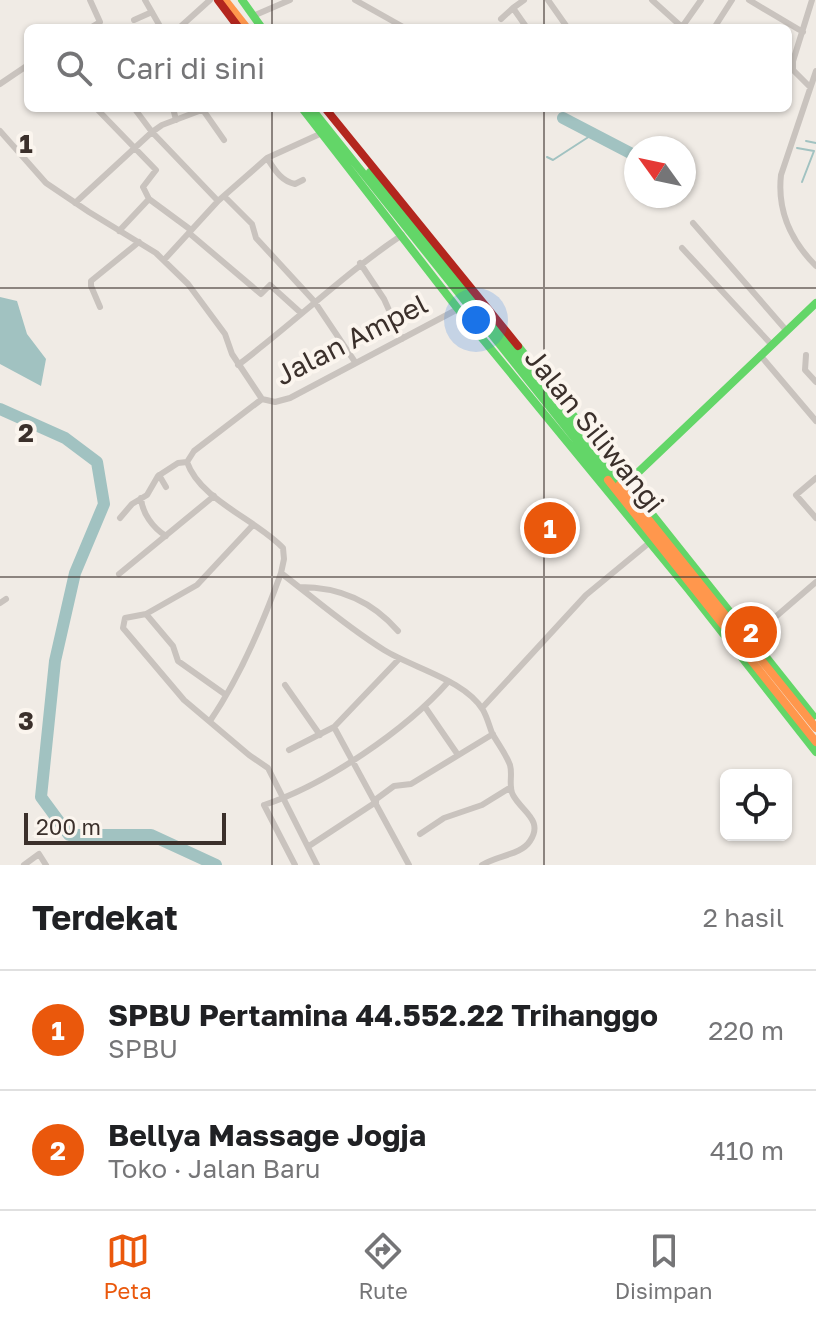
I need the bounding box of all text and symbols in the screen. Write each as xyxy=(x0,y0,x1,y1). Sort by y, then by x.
search box xyxy=(24,24,792,112)
icon: search xyxy=(52,46,96,90)
text: Cari di sini xyxy=(116,50,265,86)
text: 1 xyxy=(19,128,33,159)
north arrow xyxy=(624,136,696,208)
street label: Jalan Ampel xyxy=(269,287,433,391)
your location xyxy=(456,300,496,340)
street label: Jalan Siliwangi xyxy=(519,341,671,519)
text: 2 xyxy=(18,417,34,448)
pin: 1 xyxy=(524,498,576,558)
pin: 2 xyxy=(725,602,777,662)
text: 3 xyxy=(18,705,34,736)
map controls xyxy=(720,769,792,841)
button: locate xyxy=(720,769,792,841)
scale bar xyxy=(24,809,226,845)
text: 200 m xyxy=(36,813,101,840)
text: Terdekat xyxy=(32,897,178,937)
text: 2 hasil xyxy=(703,902,784,933)
text: SPBU Pertamina 44.552.22 Trihanggo xyxy=(108,997,658,1033)
text: 1 xyxy=(51,1015,65,1046)
text: 220 m xyxy=(708,1015,784,1046)
text: SPBU xyxy=(108,1033,178,1064)
text: Bellya Massage Jogja xyxy=(108,1117,426,1153)
text: 2 xyxy=(50,1135,66,1166)
text: 410 m xyxy=(710,1135,784,1166)
text: Toko · Jalan Baru xyxy=(108,1153,321,1184)
tab: Peta xyxy=(103,1229,152,1304)
tab: Rute xyxy=(358,1229,408,1304)
tab: Disimpan xyxy=(615,1229,713,1304)

